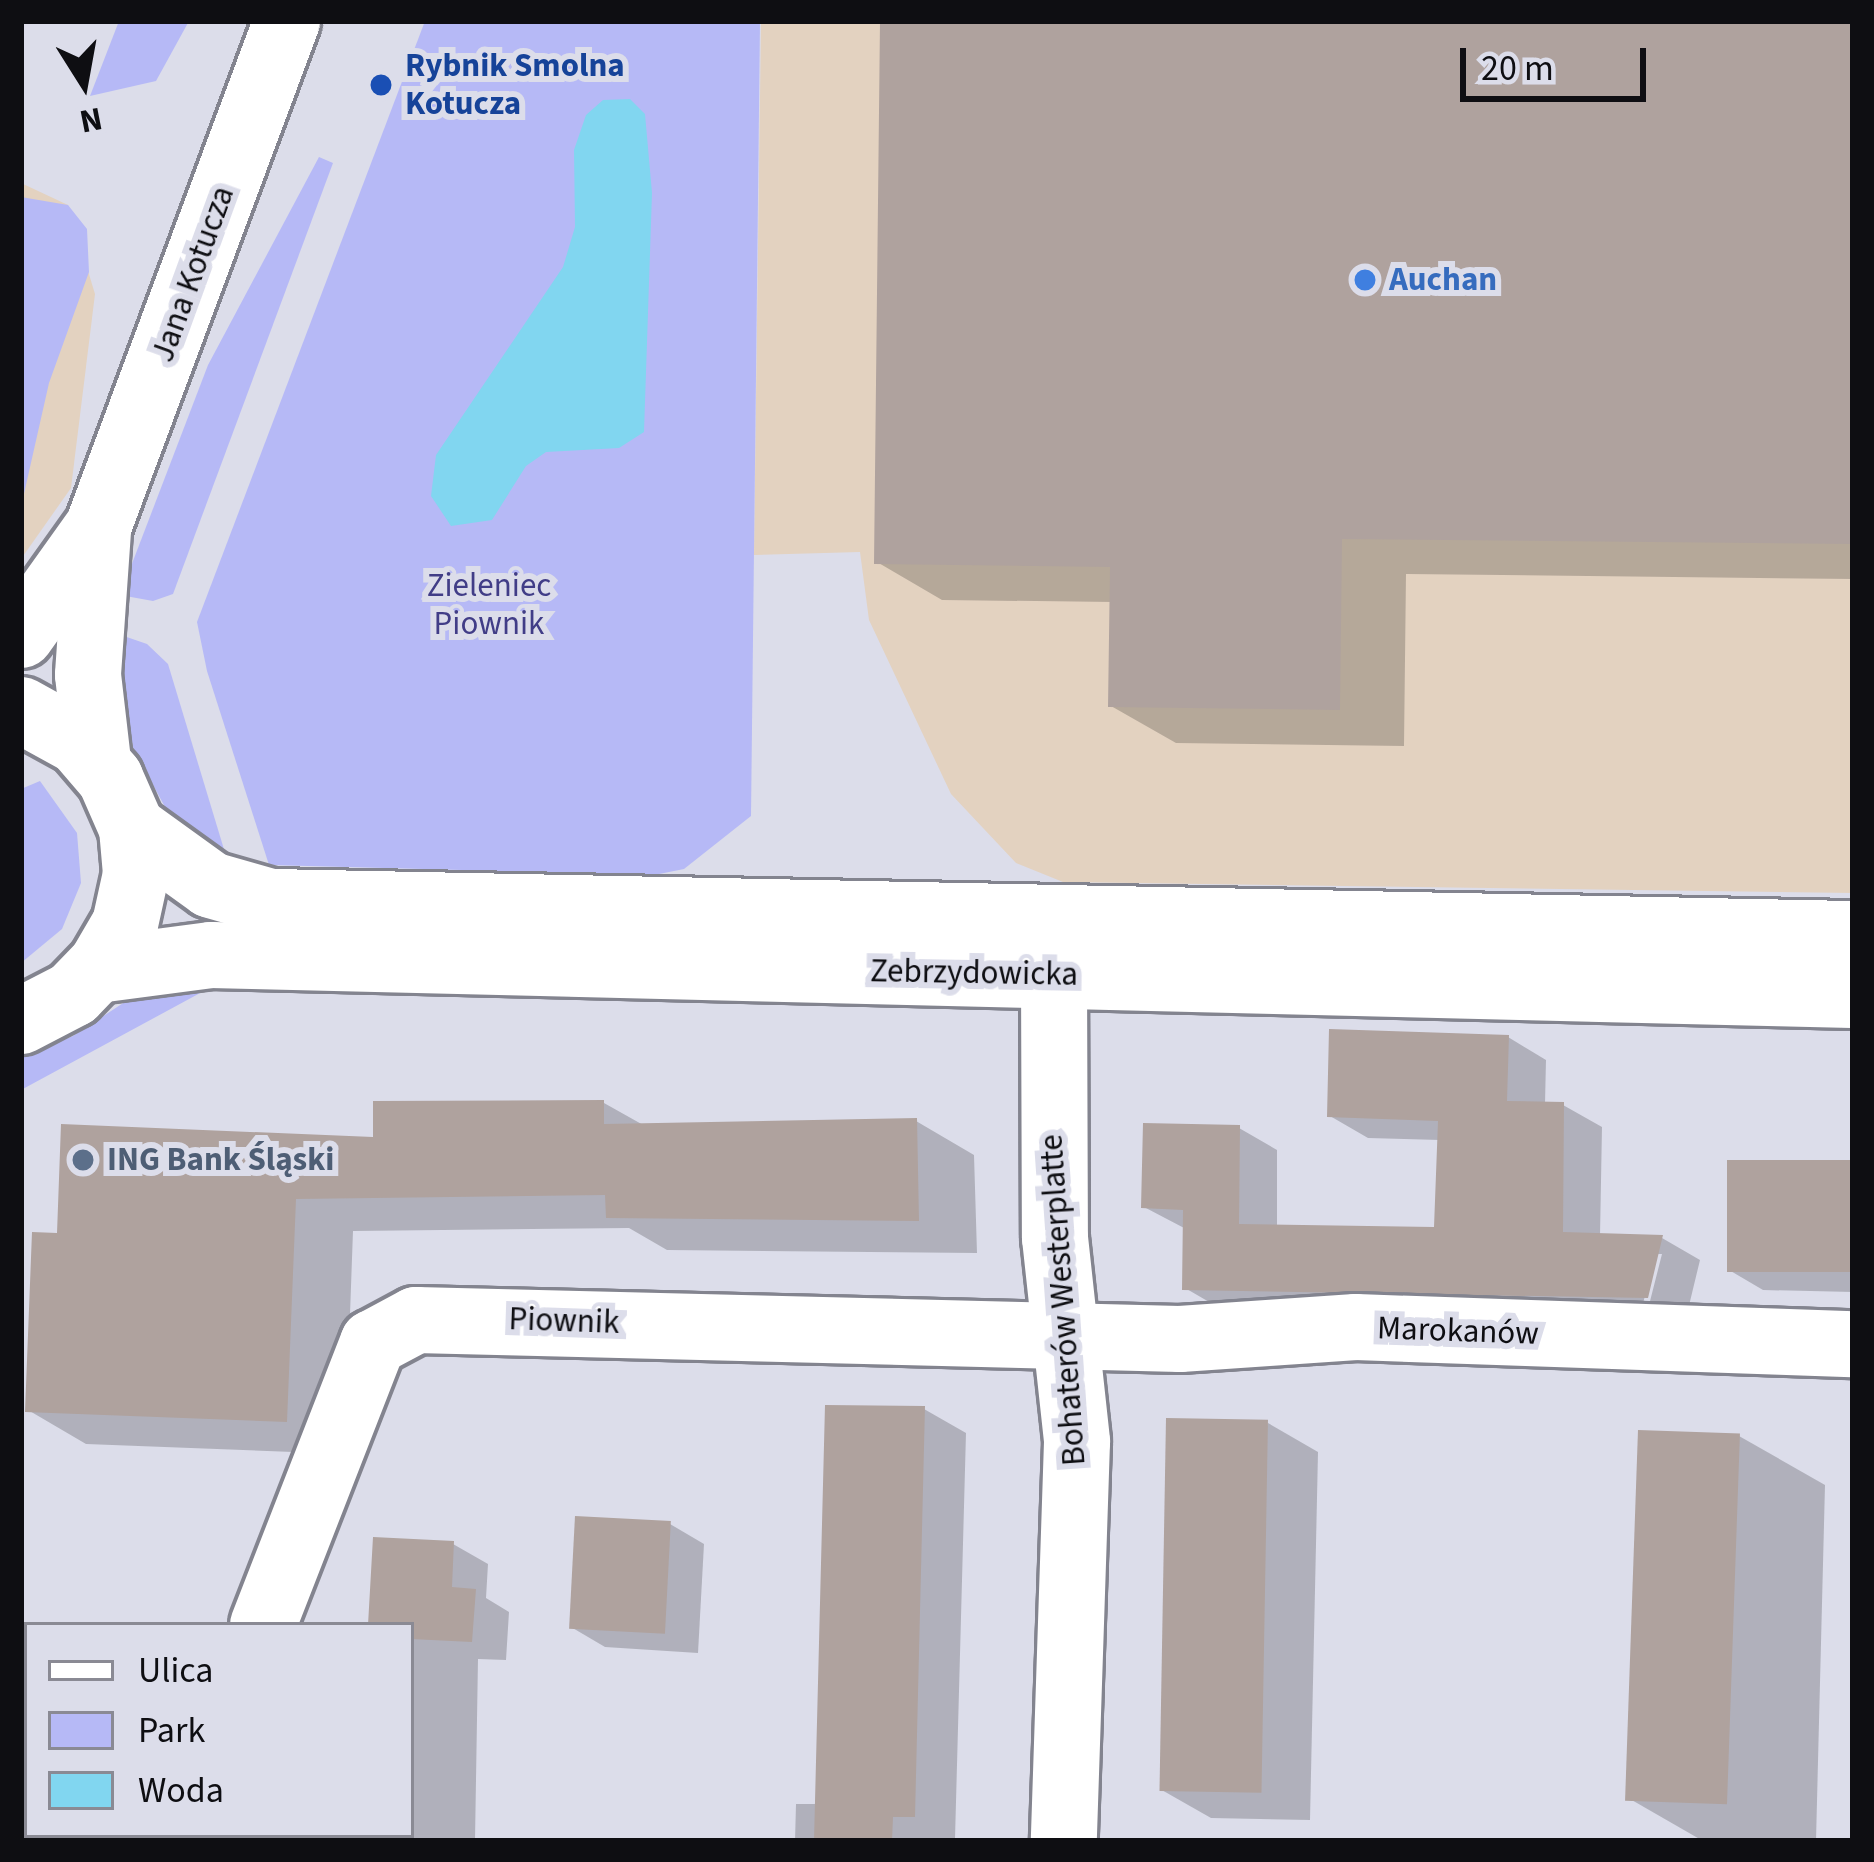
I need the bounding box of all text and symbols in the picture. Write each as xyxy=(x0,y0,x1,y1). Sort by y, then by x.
north arrow xyxy=(24,24,144,144)
scale bar xyxy=(1466,24,1652,98)
text: 20 m xyxy=(1481,43,1554,94)
place label: Rybnik Smolna Kotucza xyxy=(405,46,625,124)
marker: Rybnik Smolna Kotucza xyxy=(368,72,394,98)
text: N xyxy=(76,95,106,145)
street label: Jana Kotucza xyxy=(143,181,243,367)
place label: Auchan xyxy=(1389,260,1497,300)
marker: Auchan xyxy=(1352,267,1378,293)
park label: Zieleniec Piownik xyxy=(427,566,551,644)
street label: Zebrzydowicka xyxy=(870,951,1078,995)
street label: Bohaterów Westerplatte xyxy=(1032,1133,1094,1467)
place label: ING Bank Śląski xyxy=(107,1140,334,1180)
marker: ING Bank Śląski xyxy=(70,1147,96,1173)
street label: Piownik xyxy=(508,1299,620,1343)
street label: Marokanów xyxy=(1376,1308,1540,1354)
legend xyxy=(24,1622,414,1838)
text: Ulica xyxy=(138,1645,213,1696)
text: Park xyxy=(138,1705,205,1756)
text: Woda xyxy=(138,1765,224,1816)

